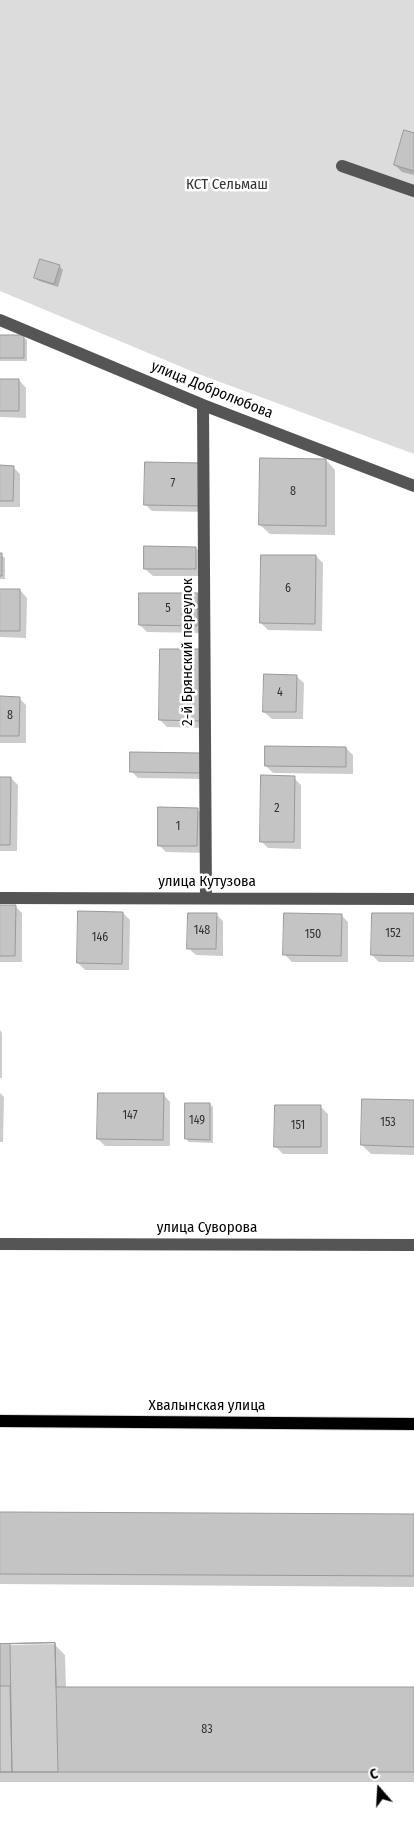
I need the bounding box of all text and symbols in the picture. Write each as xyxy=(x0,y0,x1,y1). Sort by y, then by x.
park label: КСТ Сельмаш xyxy=(186,176,268,194)
street label: улица Добролюбова xyxy=(149,357,275,423)
house number: 7 xyxy=(171,477,175,491)
house number: 8 xyxy=(290,485,296,499)
street label: 2-й Брянский переулок xyxy=(179,578,197,726)
house number: 6 xyxy=(285,582,291,596)
house number: 5 xyxy=(165,602,171,616)
house number: 4 xyxy=(277,686,283,700)
house number: 8 xyxy=(7,709,13,723)
house number: 2 xyxy=(274,802,280,816)
house number: 1 xyxy=(176,820,180,834)
street label: улица Кутузова xyxy=(158,873,256,891)
house number: 148 xyxy=(194,924,210,938)
house number: 152 xyxy=(385,927,401,941)
house number: 150 xyxy=(305,928,321,942)
house number: 146 xyxy=(92,931,108,945)
house number: 147 xyxy=(122,1109,138,1123)
house number: 149 xyxy=(189,1114,205,1128)
house number: 153 xyxy=(380,1116,396,1130)
house number: 151 xyxy=(291,1119,305,1133)
street label: улица Суворова xyxy=(157,1219,257,1237)
street label: Хвалынская улица xyxy=(149,1397,265,1415)
house number: 83 xyxy=(201,1723,213,1737)
north arrow xyxy=(354,1764,404,1814)
text: С xyxy=(368,1765,380,1784)

